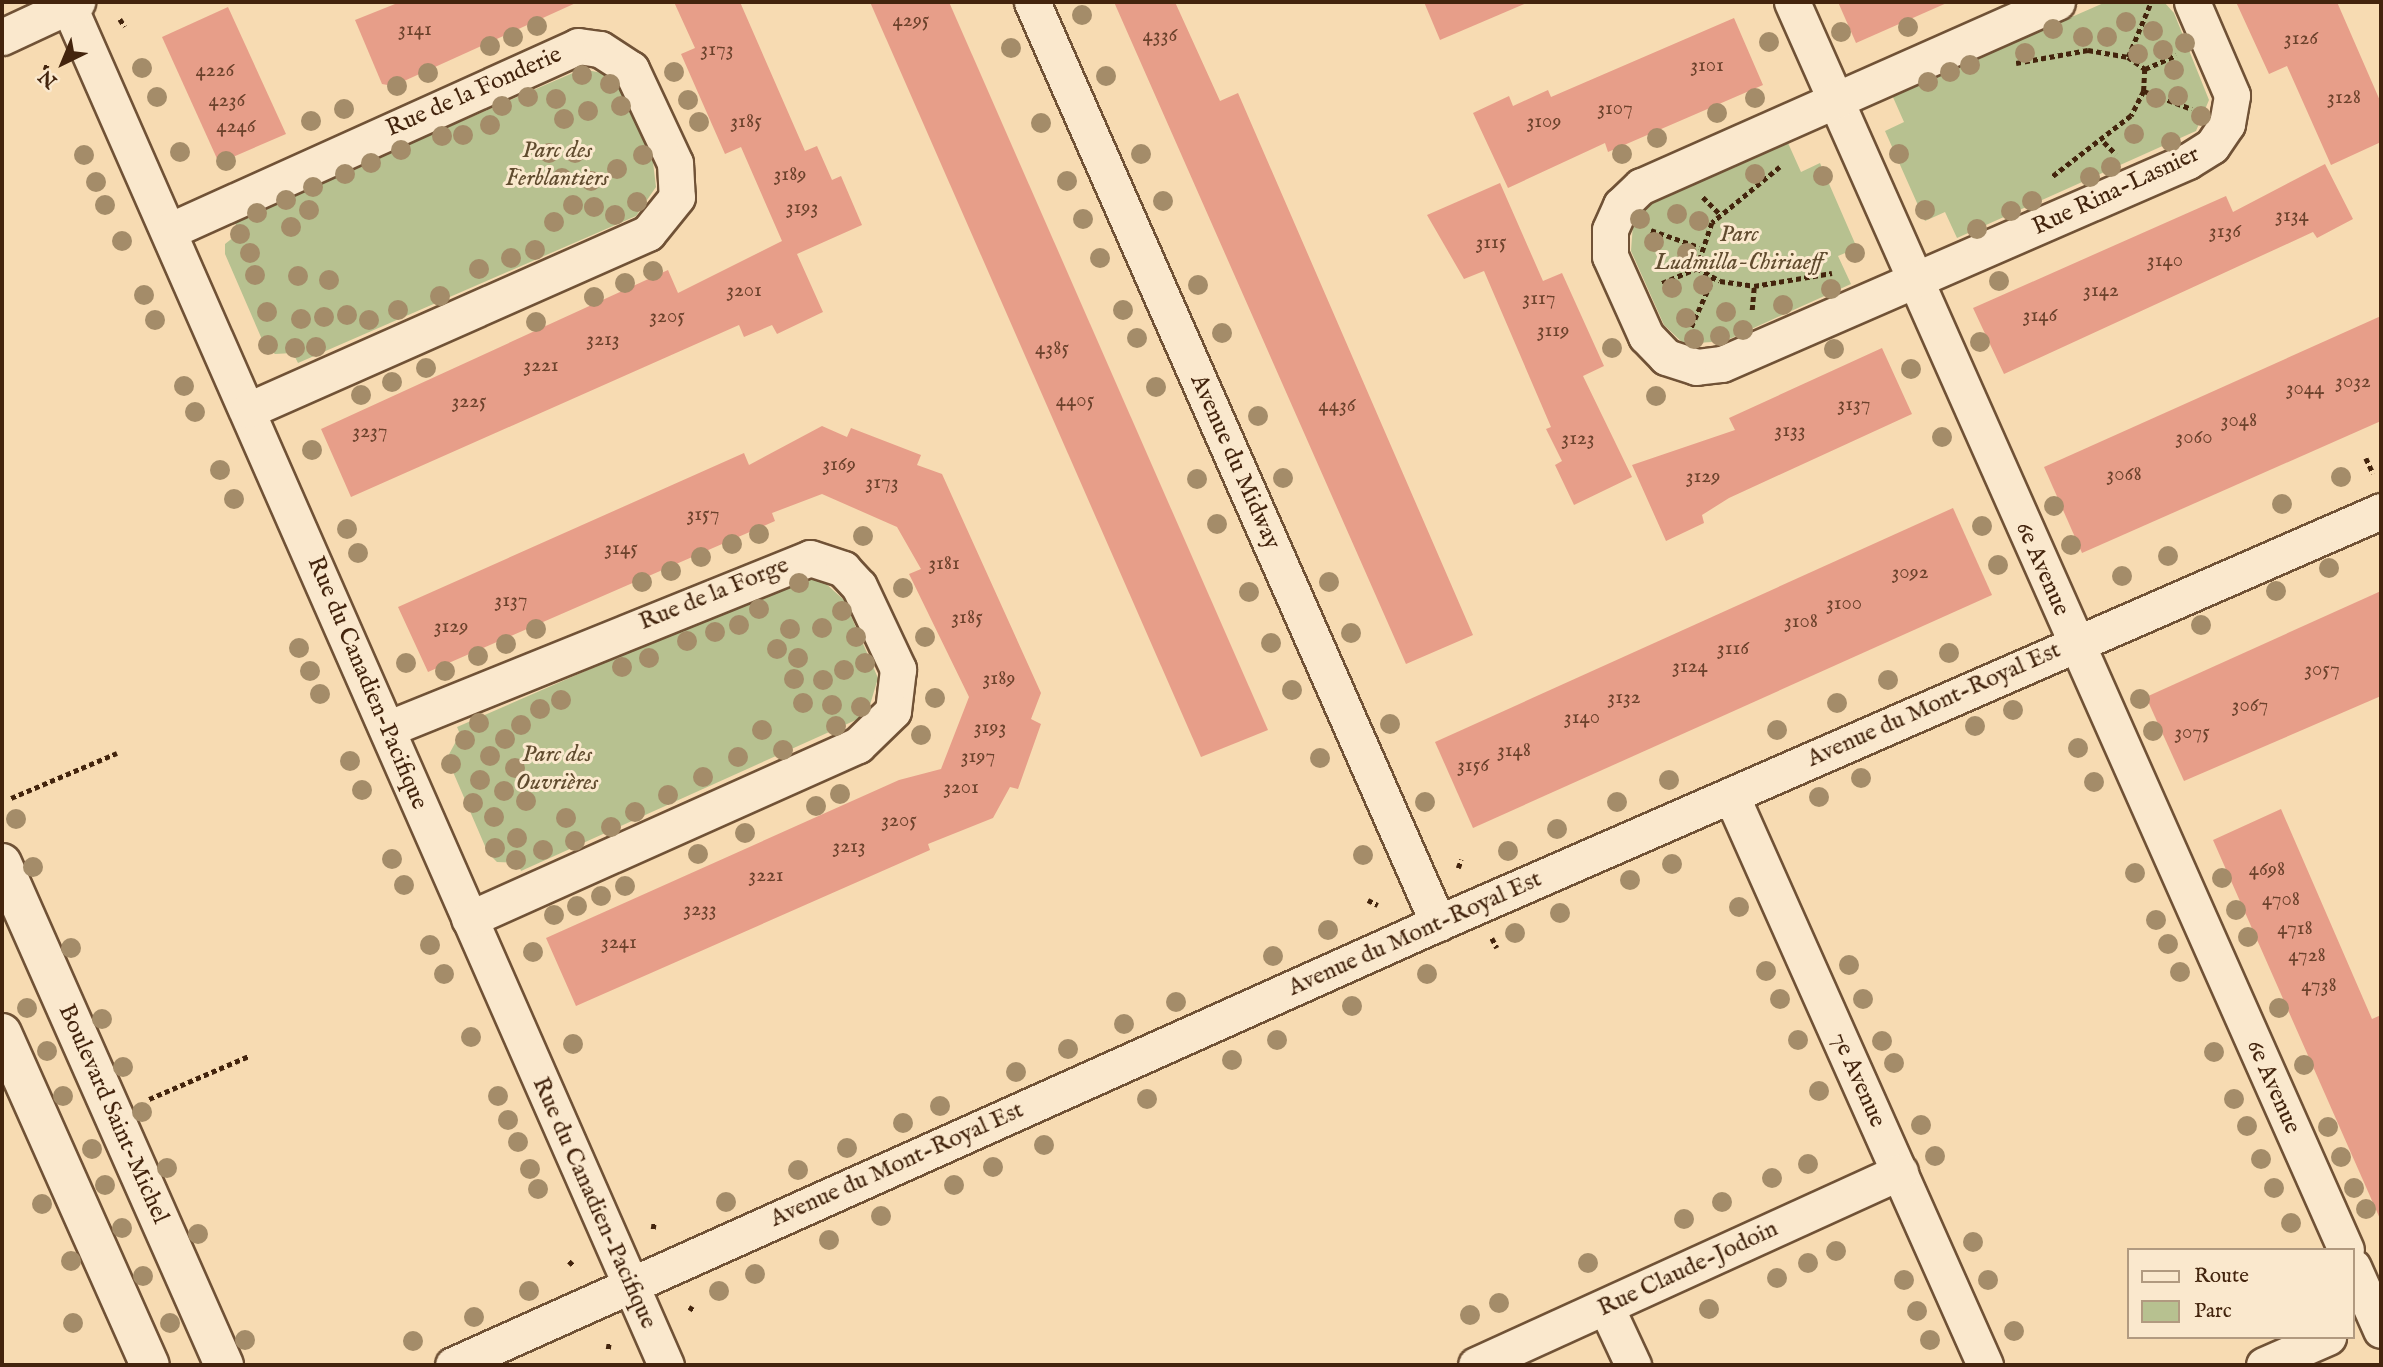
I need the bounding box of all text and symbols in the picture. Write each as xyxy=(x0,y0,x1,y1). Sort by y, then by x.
house number: 4295 xyxy=(893,8,929,34)
house number: 3141 xyxy=(398,17,432,43)
house number: 4336 xyxy=(1143,23,1177,49)
house number: 3126 xyxy=(2284,26,2318,52)
north arrow xyxy=(28,28,98,98)
house number: 3173 xyxy=(700,37,734,63)
street label: Rue de la Fonderie xyxy=(382,40,566,144)
house number: 3101 xyxy=(1690,53,1724,79)
house number: 4226 xyxy=(196,58,234,84)
text: N xyxy=(34,64,63,93)
house number: 3128 xyxy=(2327,85,2361,111)
house number: 4236 xyxy=(209,88,245,114)
house number: 3107 xyxy=(1597,96,1633,122)
house number: 3185 xyxy=(730,109,762,135)
house number: 3109 xyxy=(1526,109,1562,135)
house number: 4246 xyxy=(216,114,256,140)
park label: Parc des Ferblantiers xyxy=(505,137,609,193)
street label: Rue Rina-Lasnier xyxy=(2028,140,2204,242)
house number: 3189 xyxy=(773,162,807,188)
house number: 3193 xyxy=(786,195,818,221)
house number: 3134 xyxy=(2275,203,2309,229)
house number: 3136 xyxy=(2209,219,2241,245)
park label: Parc Ludmilla-Chiriaeff xyxy=(1655,221,1823,277)
house number: 3115 xyxy=(1475,230,1507,256)
house number: 3140 xyxy=(2147,248,2183,274)
house number: 3201 xyxy=(726,278,762,304)
house number: 3142 xyxy=(2083,278,2119,304)
house number: 3117 xyxy=(1522,286,1556,312)
house number: 3146 xyxy=(2023,303,2057,329)
house number: 3205 xyxy=(649,304,685,330)
house number: 3119 xyxy=(1537,318,1569,344)
house number: 3213 xyxy=(586,327,620,353)
house number: 4385 xyxy=(1035,336,1069,362)
house number: 3221 xyxy=(523,353,559,379)
house number: 3032 xyxy=(2335,369,2371,395)
street label: Avenue du Midway xyxy=(1184,370,1286,554)
house number: 3044 xyxy=(2286,376,2324,402)
house number: 4405 xyxy=(1056,388,1094,414)
house number: 3225 xyxy=(451,389,487,415)
house number: 3137 xyxy=(1837,392,1871,418)
house number: 4436 xyxy=(1318,393,1356,419)
house number: 3048 xyxy=(2221,408,2257,434)
house number: 3133 xyxy=(1774,418,1806,444)
house number: 3237 xyxy=(352,419,388,445)
house number: 3060 xyxy=(2175,425,2213,451)
house number: 3123 xyxy=(1561,426,1595,452)
house number: 3169 xyxy=(822,452,856,478)
house number: 3068 xyxy=(2106,462,2142,488)
house number: 3129 xyxy=(1686,464,1720,490)
house number: 3173 xyxy=(865,470,899,496)
house number: 3157 xyxy=(686,502,720,528)
street label: 6e Avenue xyxy=(2009,518,2075,620)
house number: 3145 xyxy=(604,536,638,562)
street label: Rue de la Forge xyxy=(635,551,793,637)
house number: 3181 xyxy=(928,551,960,577)
street label: Rue du Canadien-Pacifique xyxy=(301,552,433,814)
house number: 3092 xyxy=(1891,560,1929,586)
house number: 3137 xyxy=(494,588,528,614)
house number: 3100 xyxy=(1826,591,1862,617)
house number: 3185 xyxy=(951,605,983,631)
house number: 3108 xyxy=(1784,609,1818,635)
house number: 3129 xyxy=(434,614,468,640)
house number: 3116 xyxy=(1717,636,1749,662)
street label: Avenue du Mont-Royal Est xyxy=(1803,636,2065,774)
house number: 3124 xyxy=(1672,654,1708,680)
house number: 3057 xyxy=(2304,657,2340,683)
house number: 3189 xyxy=(982,666,1016,692)
house number: 3132 xyxy=(1607,685,1641,711)
house number: 3067 xyxy=(2232,693,2268,719)
house number: 3140 xyxy=(1564,705,1600,731)
house number: 3193 xyxy=(974,715,1006,741)
house number: 3075 xyxy=(2174,720,2210,746)
house number: 3148 xyxy=(1497,738,1531,764)
park label: Parc des Ouvrières xyxy=(516,741,598,797)
house number: 3197 xyxy=(961,744,995,770)
house number: 3156 xyxy=(1457,753,1489,779)
house number: 3201 xyxy=(943,775,979,801)
house number: 3205 xyxy=(881,808,917,834)
house number: 3213 xyxy=(832,834,866,860)
house number: 4698 xyxy=(2249,857,2285,883)
house number: 3221 xyxy=(748,863,784,889)
street label: Avenue du Mont-Royal Est xyxy=(1284,865,1546,1003)
house number: 4708 xyxy=(2262,887,2300,913)
house number: 3233 xyxy=(683,897,717,923)
house number: 4718 xyxy=(2277,916,2313,942)
house number: 3241 xyxy=(601,930,637,956)
house number: 4728 xyxy=(2288,943,2326,969)
house number: 4738 xyxy=(2301,973,2337,999)
street label: Boulevard Saint-Michel xyxy=(52,1000,174,1228)
street label: 7e Avenue xyxy=(1824,1028,1892,1132)
street label: 6e Avenue xyxy=(2240,1036,2306,1138)
street label: Rue du Canadien-Pacifique xyxy=(525,1073,663,1333)
street label: Avenue du Mont-Royal Est xyxy=(766,1096,1028,1234)
street label: Rue Claude-Jodoin xyxy=(1593,1215,1783,1323)
legend xyxy=(2128,1248,2355,1339)
text: Route xyxy=(2194,1263,2249,1290)
text: Parc xyxy=(2194,1298,2232,1325)

